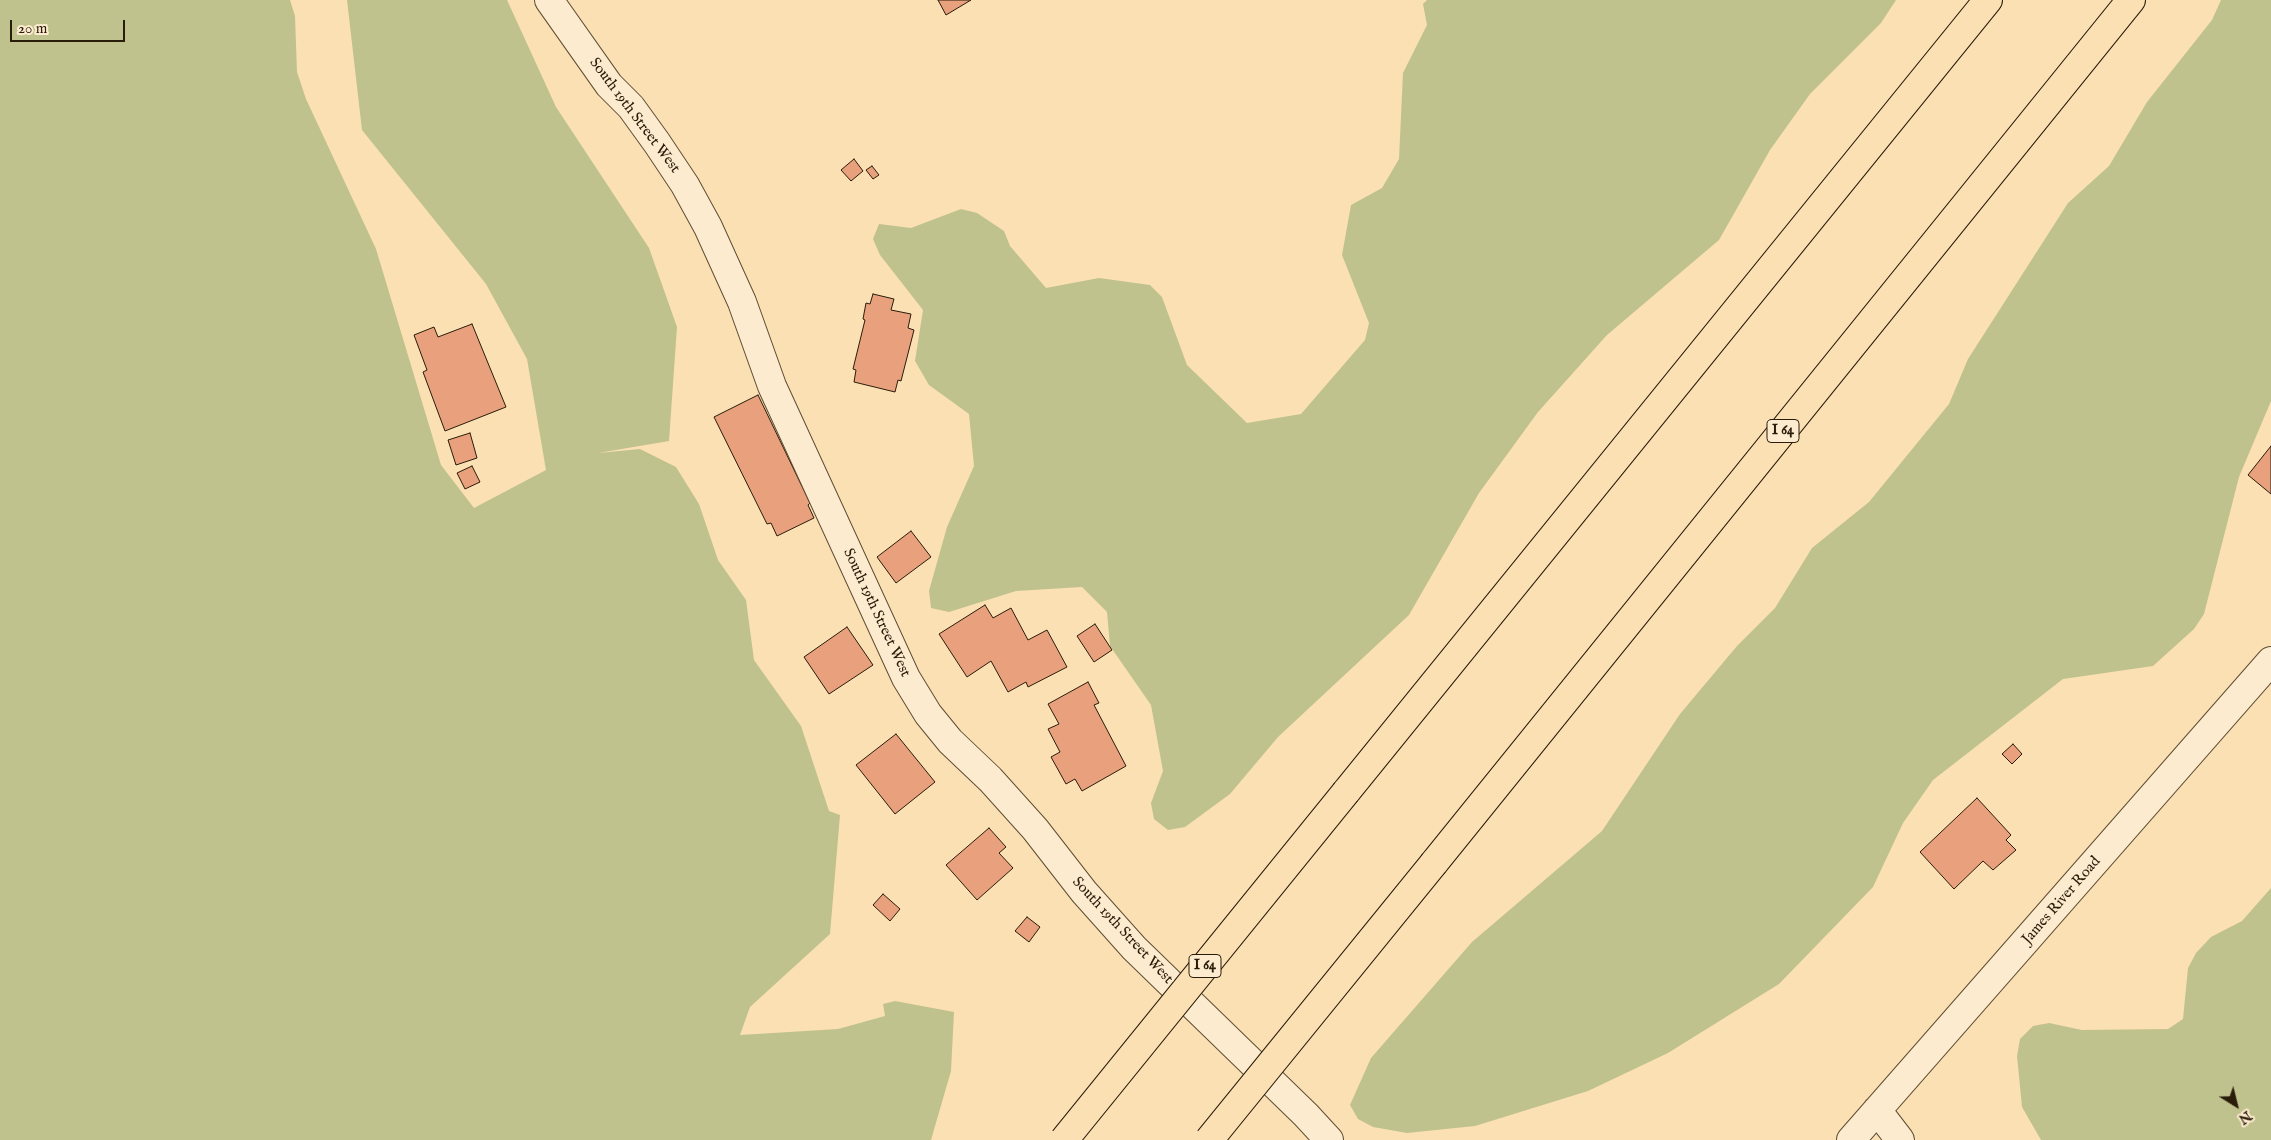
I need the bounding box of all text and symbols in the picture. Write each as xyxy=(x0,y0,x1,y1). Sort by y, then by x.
scale bar xyxy=(12,10,128,42)
text: 20 m xyxy=(18,19,47,38)
street label: South 19th Street West xyxy=(585,55,683,177)
road number: I 64 xyxy=(1767,420,1799,442)
street label: South 19th Street West xyxy=(838,546,914,680)
street label: James River Road xyxy=(2019,853,2105,949)
street label: South 19th Street West xyxy=(1068,874,1176,988)
road number: I 64 xyxy=(1189,954,1221,978)
north arrow xyxy=(2211,1080,2261,1130)
text: N xyxy=(2235,1106,2255,1128)

